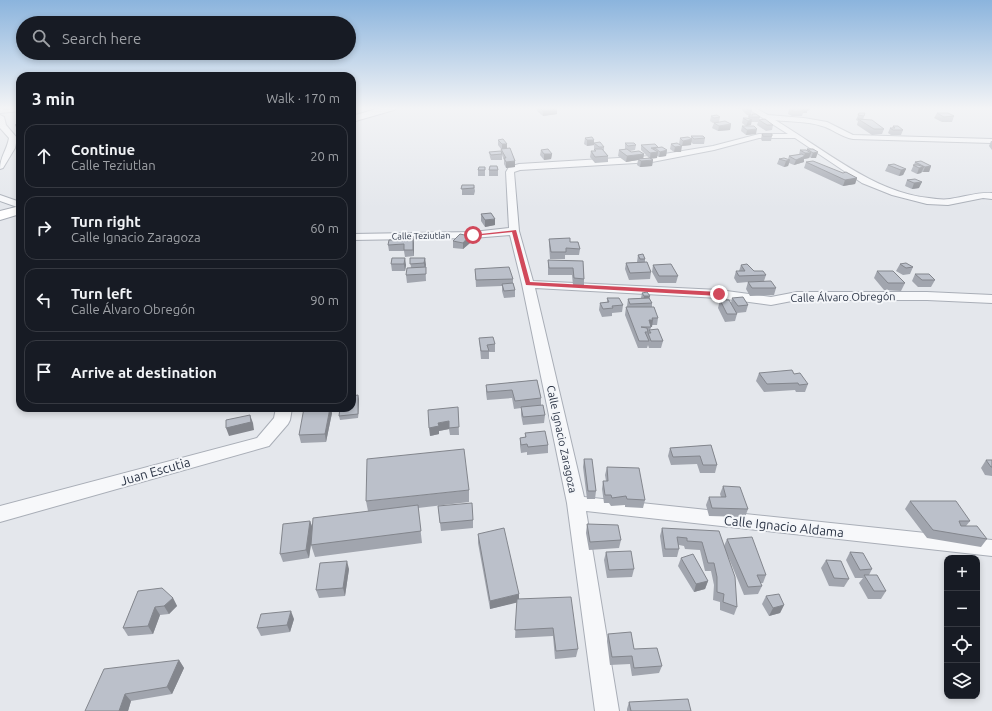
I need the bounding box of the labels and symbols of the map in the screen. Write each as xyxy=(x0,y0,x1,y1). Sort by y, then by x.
route start xyxy=(464,226,482,244)
street label: Calle Teziutlan xyxy=(392,230,450,242)
route end xyxy=(710,285,728,303)
street label: Calle Álvaro Obregón xyxy=(790,289,896,304)
street label: Calle Ignacio Zaragoza xyxy=(545,384,579,494)
street label: Juan Escutia xyxy=(118,454,192,488)
street label: Calle Ignacio Aldama xyxy=(723,513,845,539)

